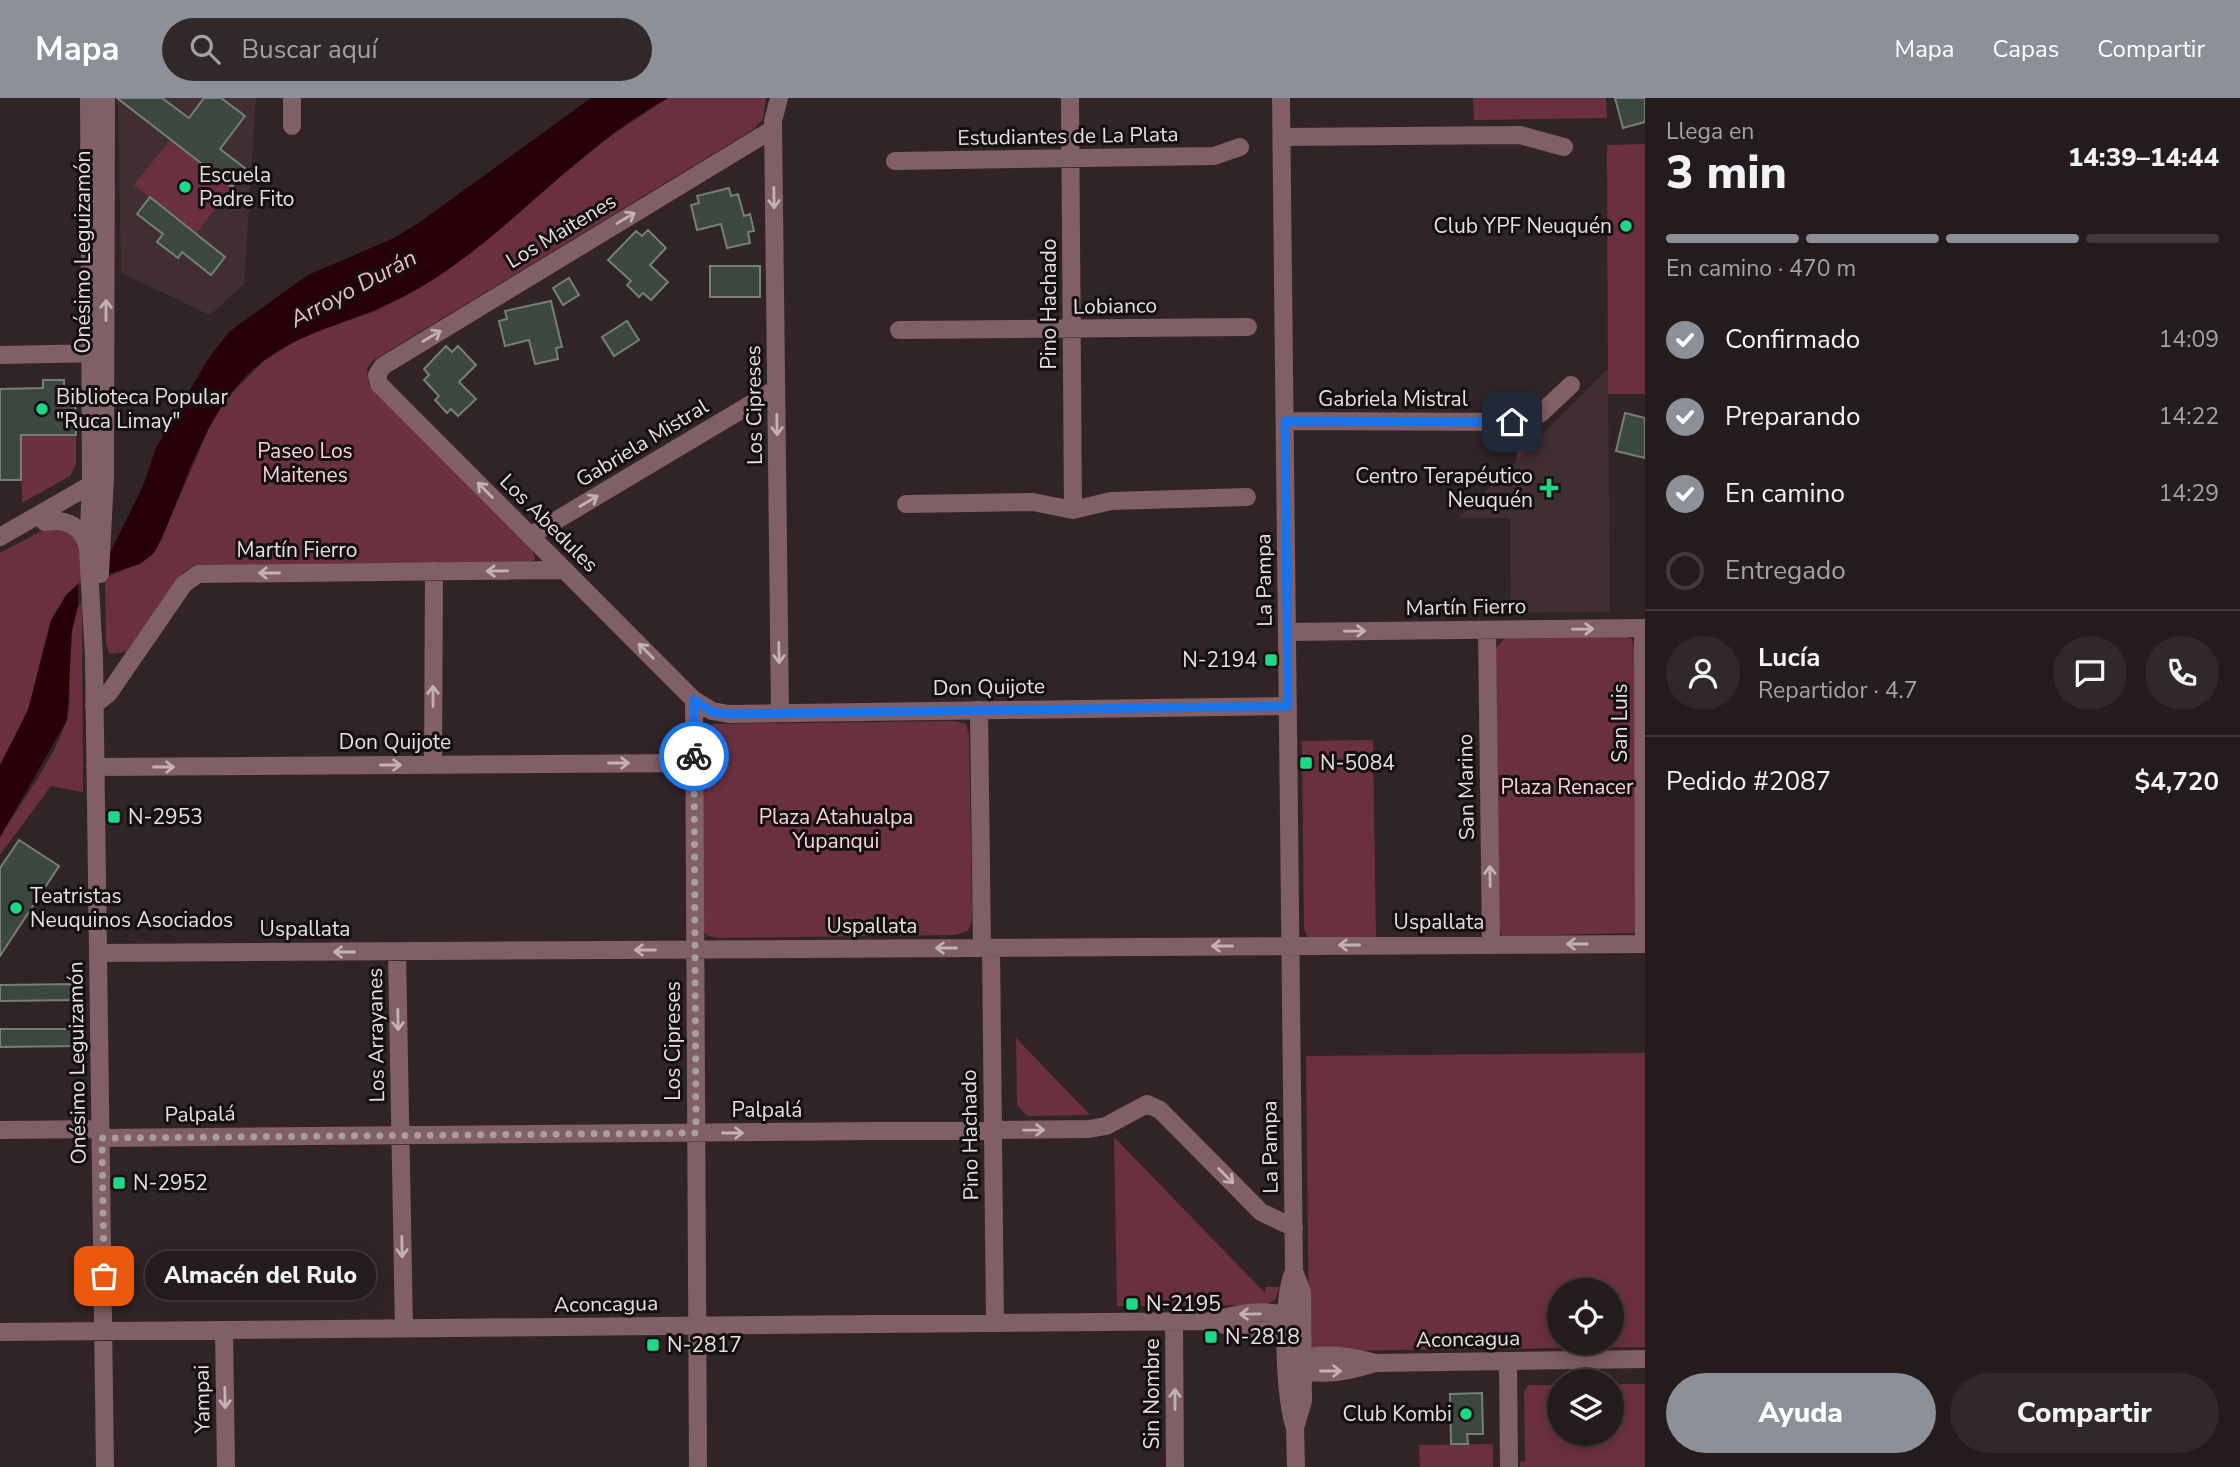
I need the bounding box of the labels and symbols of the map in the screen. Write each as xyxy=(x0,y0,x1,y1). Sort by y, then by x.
street label: Estudiantes de La Plata xyxy=(957,120,1179,152)
street label: Onésimo Leguizamón xyxy=(69,151,97,354)
place label: Escuela Padre Fito xyxy=(199,161,294,213)
marker: Escuela Padre Fito xyxy=(177,179,193,195)
one-way arrow xyxy=(767,186,781,209)
street label: Los Maitenes xyxy=(501,187,621,275)
one-way arrow xyxy=(616,211,636,225)
place label: Club YPF Neuquén xyxy=(1434,212,1612,240)
marker: Club YPF Neuquén xyxy=(1618,218,1634,234)
street label: Pino Hachado xyxy=(1035,239,1063,369)
water label: Arroyo Durán xyxy=(284,242,422,335)
street label: Lobianco xyxy=(1073,291,1157,321)
one-way arrow xyxy=(99,299,112,322)
one-way arrow xyxy=(421,329,441,343)
street label: Los Cipreses xyxy=(739,345,769,465)
place label: Biblioteca Popular "Ruca Limay" xyxy=(56,383,228,435)
street label: Gabriela Mistral xyxy=(1318,385,1469,413)
street label: Gabriela Mistral xyxy=(571,392,714,494)
pin xyxy=(1482,392,1542,452)
marker: Biblioteca Popular "Ruca Limay" xyxy=(34,401,50,417)
one-way arrow xyxy=(770,413,784,436)
park label: Paseo Los Maitenes xyxy=(257,437,353,489)
place label: Centro Terapéutico Neuquén xyxy=(1355,462,1533,514)
street label: Los Abedules xyxy=(494,468,604,578)
marker: Centro Terapéutico Neuquén xyxy=(1539,478,1559,498)
one-way arrow xyxy=(477,482,494,499)
one-way arrow xyxy=(578,493,598,507)
street label: La Pampa xyxy=(1249,533,1279,627)
street label: Martín Fierro xyxy=(237,536,357,564)
one-way arrow xyxy=(485,564,508,578)
one-way arrow xyxy=(258,566,281,580)
street label: Martín Fierro xyxy=(1405,592,1527,622)
one-way arrow xyxy=(1571,622,1594,636)
one-way arrow xyxy=(1344,625,1367,638)
one-way arrow xyxy=(773,641,786,664)
one-way arrow xyxy=(638,643,655,660)
place label: N-2194 xyxy=(1182,646,1257,674)
marker: N-2194 xyxy=(1263,652,1279,668)
street label: Don Quijote xyxy=(933,672,1045,702)
street label: San Luis xyxy=(1606,683,1634,763)
one-way arrow xyxy=(427,685,440,708)
courier xyxy=(659,721,729,791)
street label: Don Quijote xyxy=(339,728,451,756)
street label: San Marino xyxy=(1451,734,1481,840)
place label: N-5084 xyxy=(1320,749,1395,777)
marker: N-5084 xyxy=(1298,755,1314,771)
one-way arrow xyxy=(607,756,630,770)
one-way arrow xyxy=(379,758,402,772)
one-way arrow xyxy=(152,760,175,774)
park label: Plaza Renacer xyxy=(1500,773,1634,801)
place label: N-2953 xyxy=(128,803,203,831)
park label: Plaza Atahualpa Yupanqui xyxy=(759,803,913,855)
marker: N-2953 xyxy=(106,809,122,825)
one-way arrow xyxy=(1483,865,1497,888)
place label: Teatristas Neuquinos Asociados xyxy=(30,882,233,934)
marker: Teatristas Neuquinos Asociados xyxy=(8,900,24,916)
street label: Uspallata xyxy=(1394,908,1484,936)
street label: Uspallata xyxy=(827,912,917,940)
street label: Uspallata xyxy=(260,915,350,943)
one-way arrow xyxy=(1566,937,1589,951)
one-way arrow xyxy=(1338,938,1361,952)
one-way arrow xyxy=(1211,939,1234,953)
one-way arrow xyxy=(935,941,958,955)
one-way arrow xyxy=(634,943,657,957)
one-way arrow xyxy=(333,945,356,959)
street label: Onésimo Leguizamón xyxy=(61,961,93,1165)
street label: Los Arrayanes xyxy=(361,967,391,1103)
street label: Los Cipreses xyxy=(659,981,687,1101)
one-way arrow xyxy=(391,1008,405,1031)
street label: Pino Hachado xyxy=(955,1069,985,1201)
street label: Palpalá xyxy=(732,1096,802,1124)
street label: Palpalá xyxy=(164,1099,236,1129)
street label: La Pampa xyxy=(1255,1100,1285,1194)
one-way arrow xyxy=(1022,1123,1045,1137)
one-way arrow xyxy=(721,1126,744,1139)
one-way arrow xyxy=(1218,1168,1235,1185)
place label: N-2952 xyxy=(133,1169,208,1197)
marker: N-2952 xyxy=(111,1175,127,1191)
one-way arrow xyxy=(395,1235,409,1258)
pin xyxy=(74,1246,134,1306)
callout: Almacén del Rulo xyxy=(146,1252,377,1300)
street label: Aconcagua xyxy=(554,1289,658,1319)
place label: N-2195 xyxy=(1146,1290,1221,1318)
marker: N-2195 xyxy=(1124,1296,1140,1312)
one-way arrow xyxy=(1239,1307,1262,1320)
place label: N-2818 xyxy=(1225,1323,1300,1351)
street label: Aconcagua xyxy=(1416,1324,1520,1354)
marker: N-2818 xyxy=(1203,1329,1219,1345)
place label: N-2817 xyxy=(667,1331,742,1359)
marker: N-2817 xyxy=(645,1337,661,1353)
street label: Sin Nombre xyxy=(1138,1338,1166,1450)
one-way arrow xyxy=(1319,1364,1342,1378)
street label: Yampai xyxy=(187,1365,217,1434)
one-way arrow xyxy=(218,1387,232,1410)
one-way arrow xyxy=(1168,1388,1181,1411)
place label: Club Kombi xyxy=(1343,1400,1452,1428)
marker: Club Kombi xyxy=(1458,1406,1474,1422)

